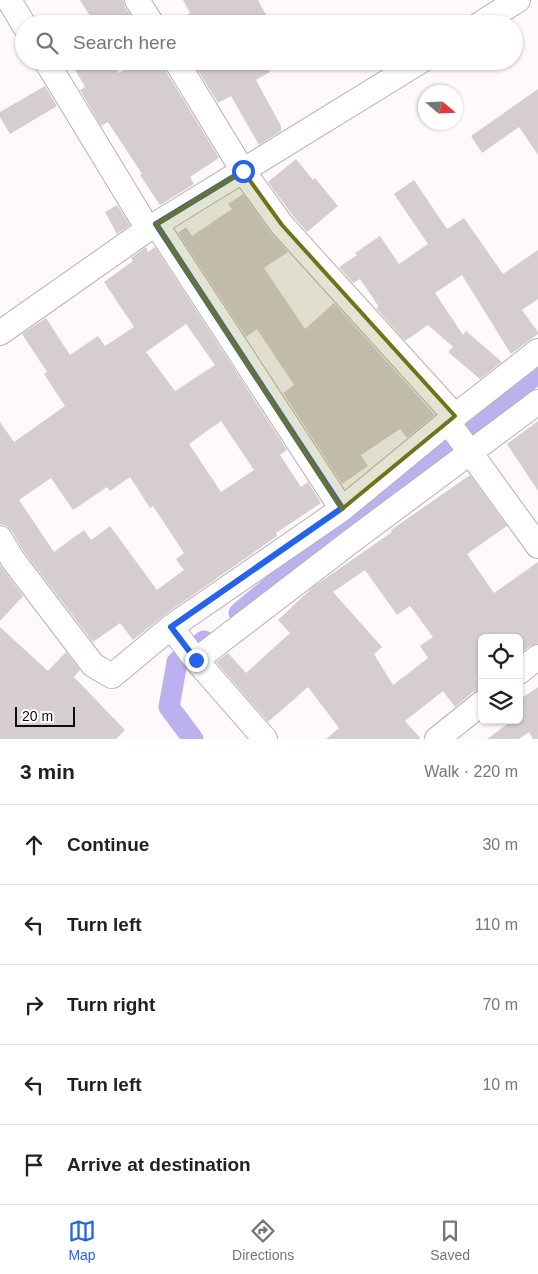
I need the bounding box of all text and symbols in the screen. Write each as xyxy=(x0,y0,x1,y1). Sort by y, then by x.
search box xyxy=(15,15,523,70)
icon: search xyxy=(33,29,61,57)
text: Search here xyxy=(73,32,177,53)
north arrow xyxy=(418,85,463,130)
route start xyxy=(232,160,255,183)
map controls xyxy=(478,634,523,724)
button: locate xyxy=(478,634,523,679)
route end xyxy=(185,649,208,672)
button: layers xyxy=(478,679,523,724)
scale bar xyxy=(15,704,75,727)
text: 20 m xyxy=(22,708,53,724)
text: 3 min xyxy=(20,760,75,783)
text: Walk · 220 m xyxy=(424,763,518,780)
icon: ahead xyxy=(20,831,48,859)
text: Continue xyxy=(67,834,149,855)
text: 30 m xyxy=(482,836,518,853)
icon: left xyxy=(20,911,48,939)
text: Turn left xyxy=(67,914,142,935)
text: 110 m xyxy=(475,916,518,933)
icon: right xyxy=(20,991,48,1019)
text: Turn right xyxy=(67,994,155,1015)
text: 70 m xyxy=(482,996,518,1013)
icon: left xyxy=(20,1071,48,1099)
text: Turn left xyxy=(67,1074,142,1095)
text: 10 m xyxy=(482,1076,518,1093)
icon: arrive xyxy=(20,1151,48,1179)
text: Arrive at destination xyxy=(67,1154,251,1175)
tab: Map xyxy=(68,1217,96,1263)
tab: Directions xyxy=(232,1217,294,1263)
tab: Saved xyxy=(430,1217,470,1263)

